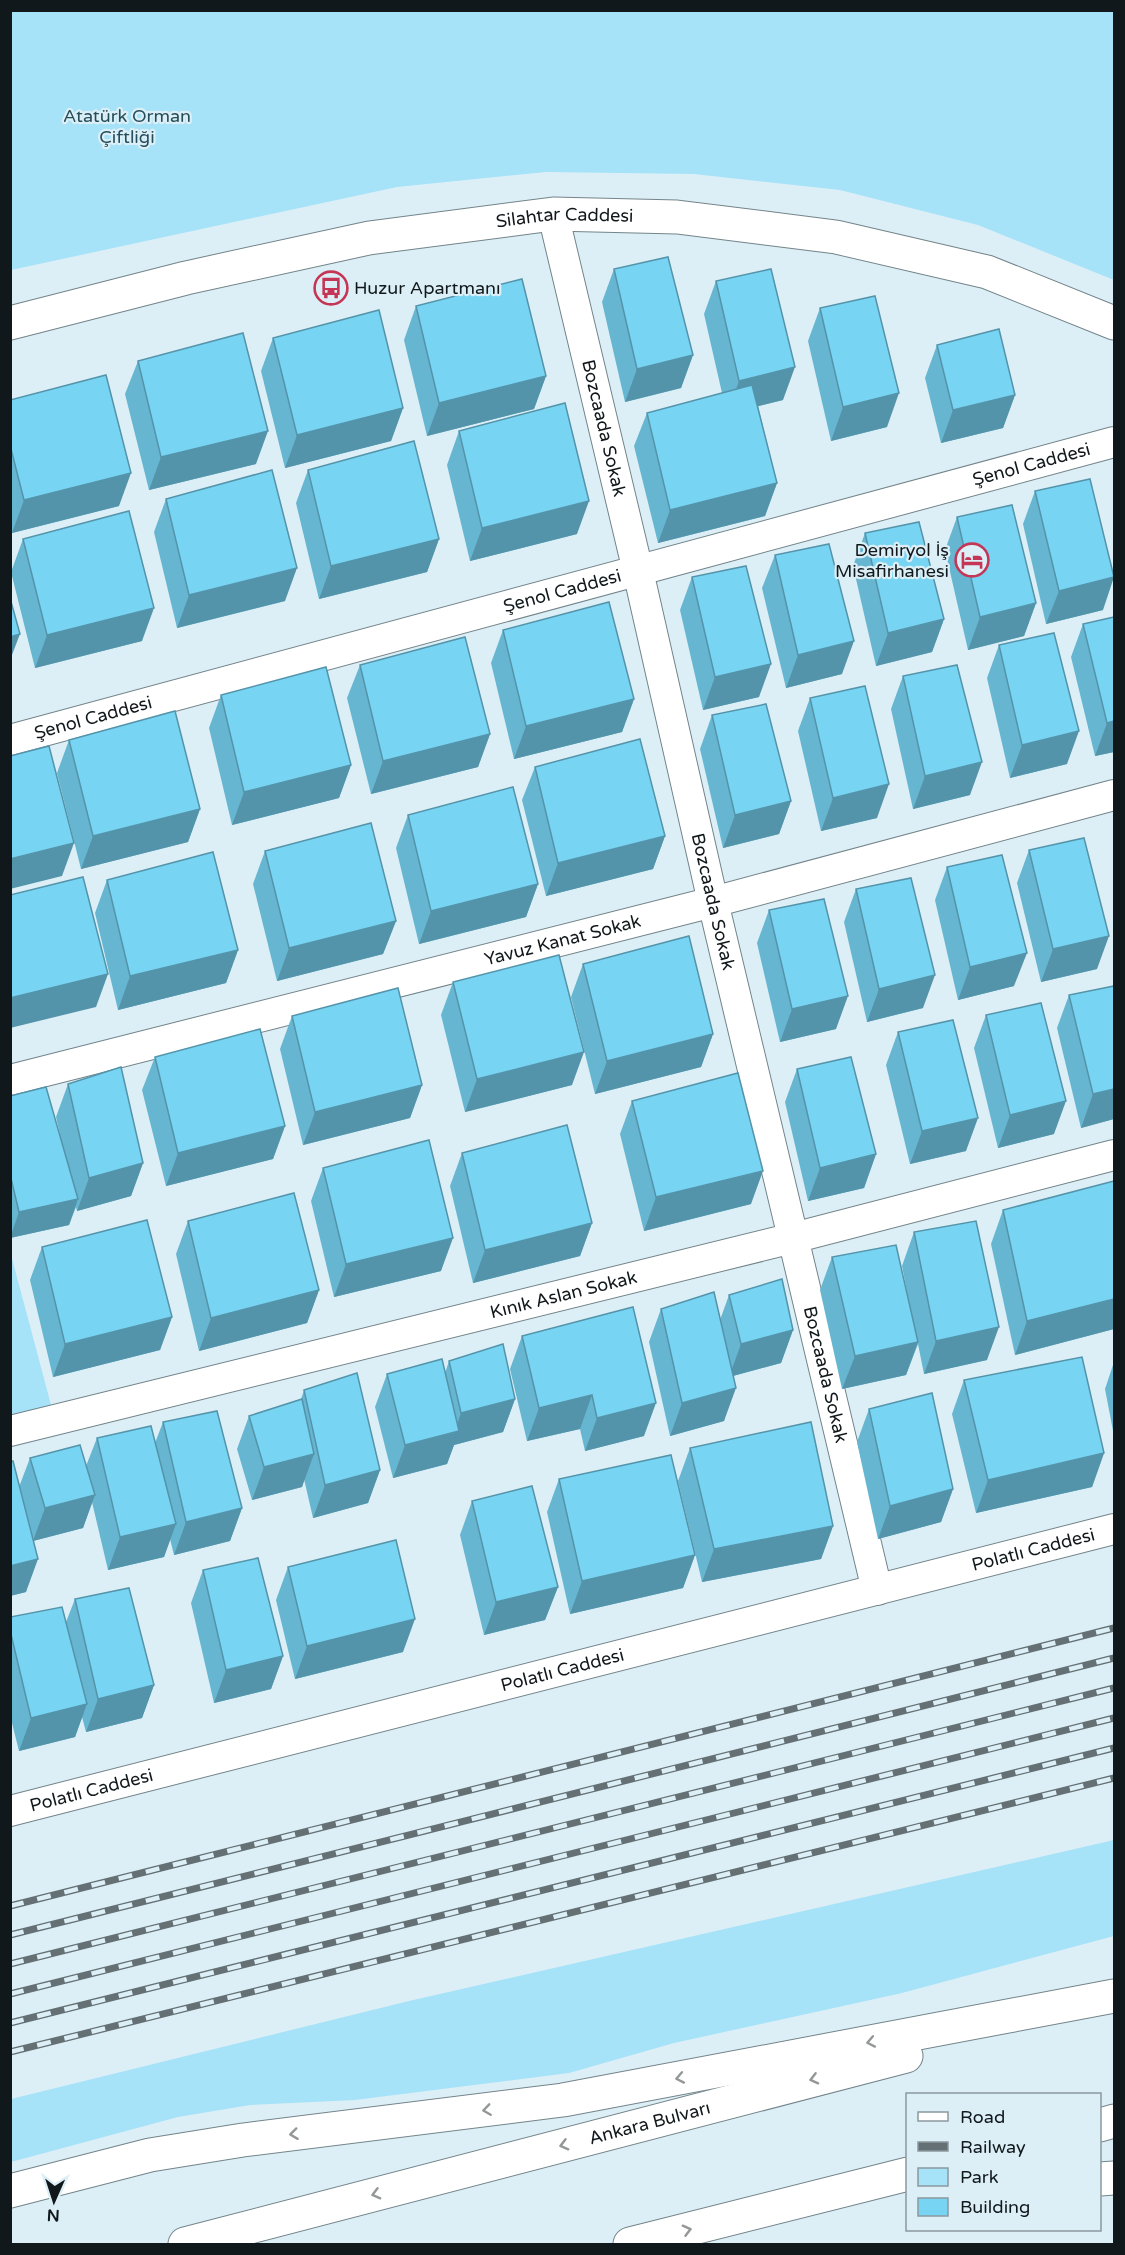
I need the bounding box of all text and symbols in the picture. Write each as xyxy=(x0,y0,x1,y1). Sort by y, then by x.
park label: Atatürk Orman Çiftliği xyxy=(63,105,191,148)
street label: Silahtar Caddesi xyxy=(494,203,634,232)
bus stop icon: Huzur Apartmanı xyxy=(313,270,349,306)
place label: Huzur Apartmanı xyxy=(354,277,500,299)
street label: Bozcaada Sokak xyxy=(577,357,631,499)
street label: Şenol Caddesi xyxy=(970,438,1093,491)
place label: Demiryol İş Misafirhanesi xyxy=(835,539,949,582)
hotel icon: Demiryol İş Misafirhanesi xyxy=(954,542,990,578)
street label: Şenol Caddesi xyxy=(501,565,624,617)
street label: Şenol Caddesi xyxy=(32,691,154,744)
street label: Bozcaada Sokak xyxy=(687,831,740,972)
street label: Yavuz Kanat Sokak xyxy=(482,910,643,970)
street label: Kınık Aslan Sokak xyxy=(488,1266,639,1323)
street label: Bozcaada Sokak xyxy=(799,1304,853,1445)
street label: Polatlı Caddesi xyxy=(969,1523,1097,1576)
street label: Polatlı Caddesi xyxy=(498,1644,626,1696)
street label: Polatlı Caddesi xyxy=(27,1764,155,1817)
one-way arrow xyxy=(867,2035,877,2048)
one-way arrow xyxy=(675,2071,685,2084)
one-way arrow xyxy=(809,2072,819,2085)
legend xyxy=(906,2093,1101,2231)
street label: Ankara Bulvarı xyxy=(586,2097,713,2149)
one-way arrow xyxy=(483,2103,492,2115)
text: Road xyxy=(960,2106,1005,2128)
one-way arrow xyxy=(289,2127,298,2140)
text: Railway xyxy=(960,2136,1026,2158)
one-way arrow xyxy=(559,2138,570,2150)
text: Park xyxy=(960,2166,999,2188)
north arrow xyxy=(24,2171,84,2231)
one-way arrow xyxy=(371,2187,381,2200)
text: Building xyxy=(960,2196,1030,2218)
text: N xyxy=(46,2205,60,2225)
one-way arrow xyxy=(682,2224,692,2237)

